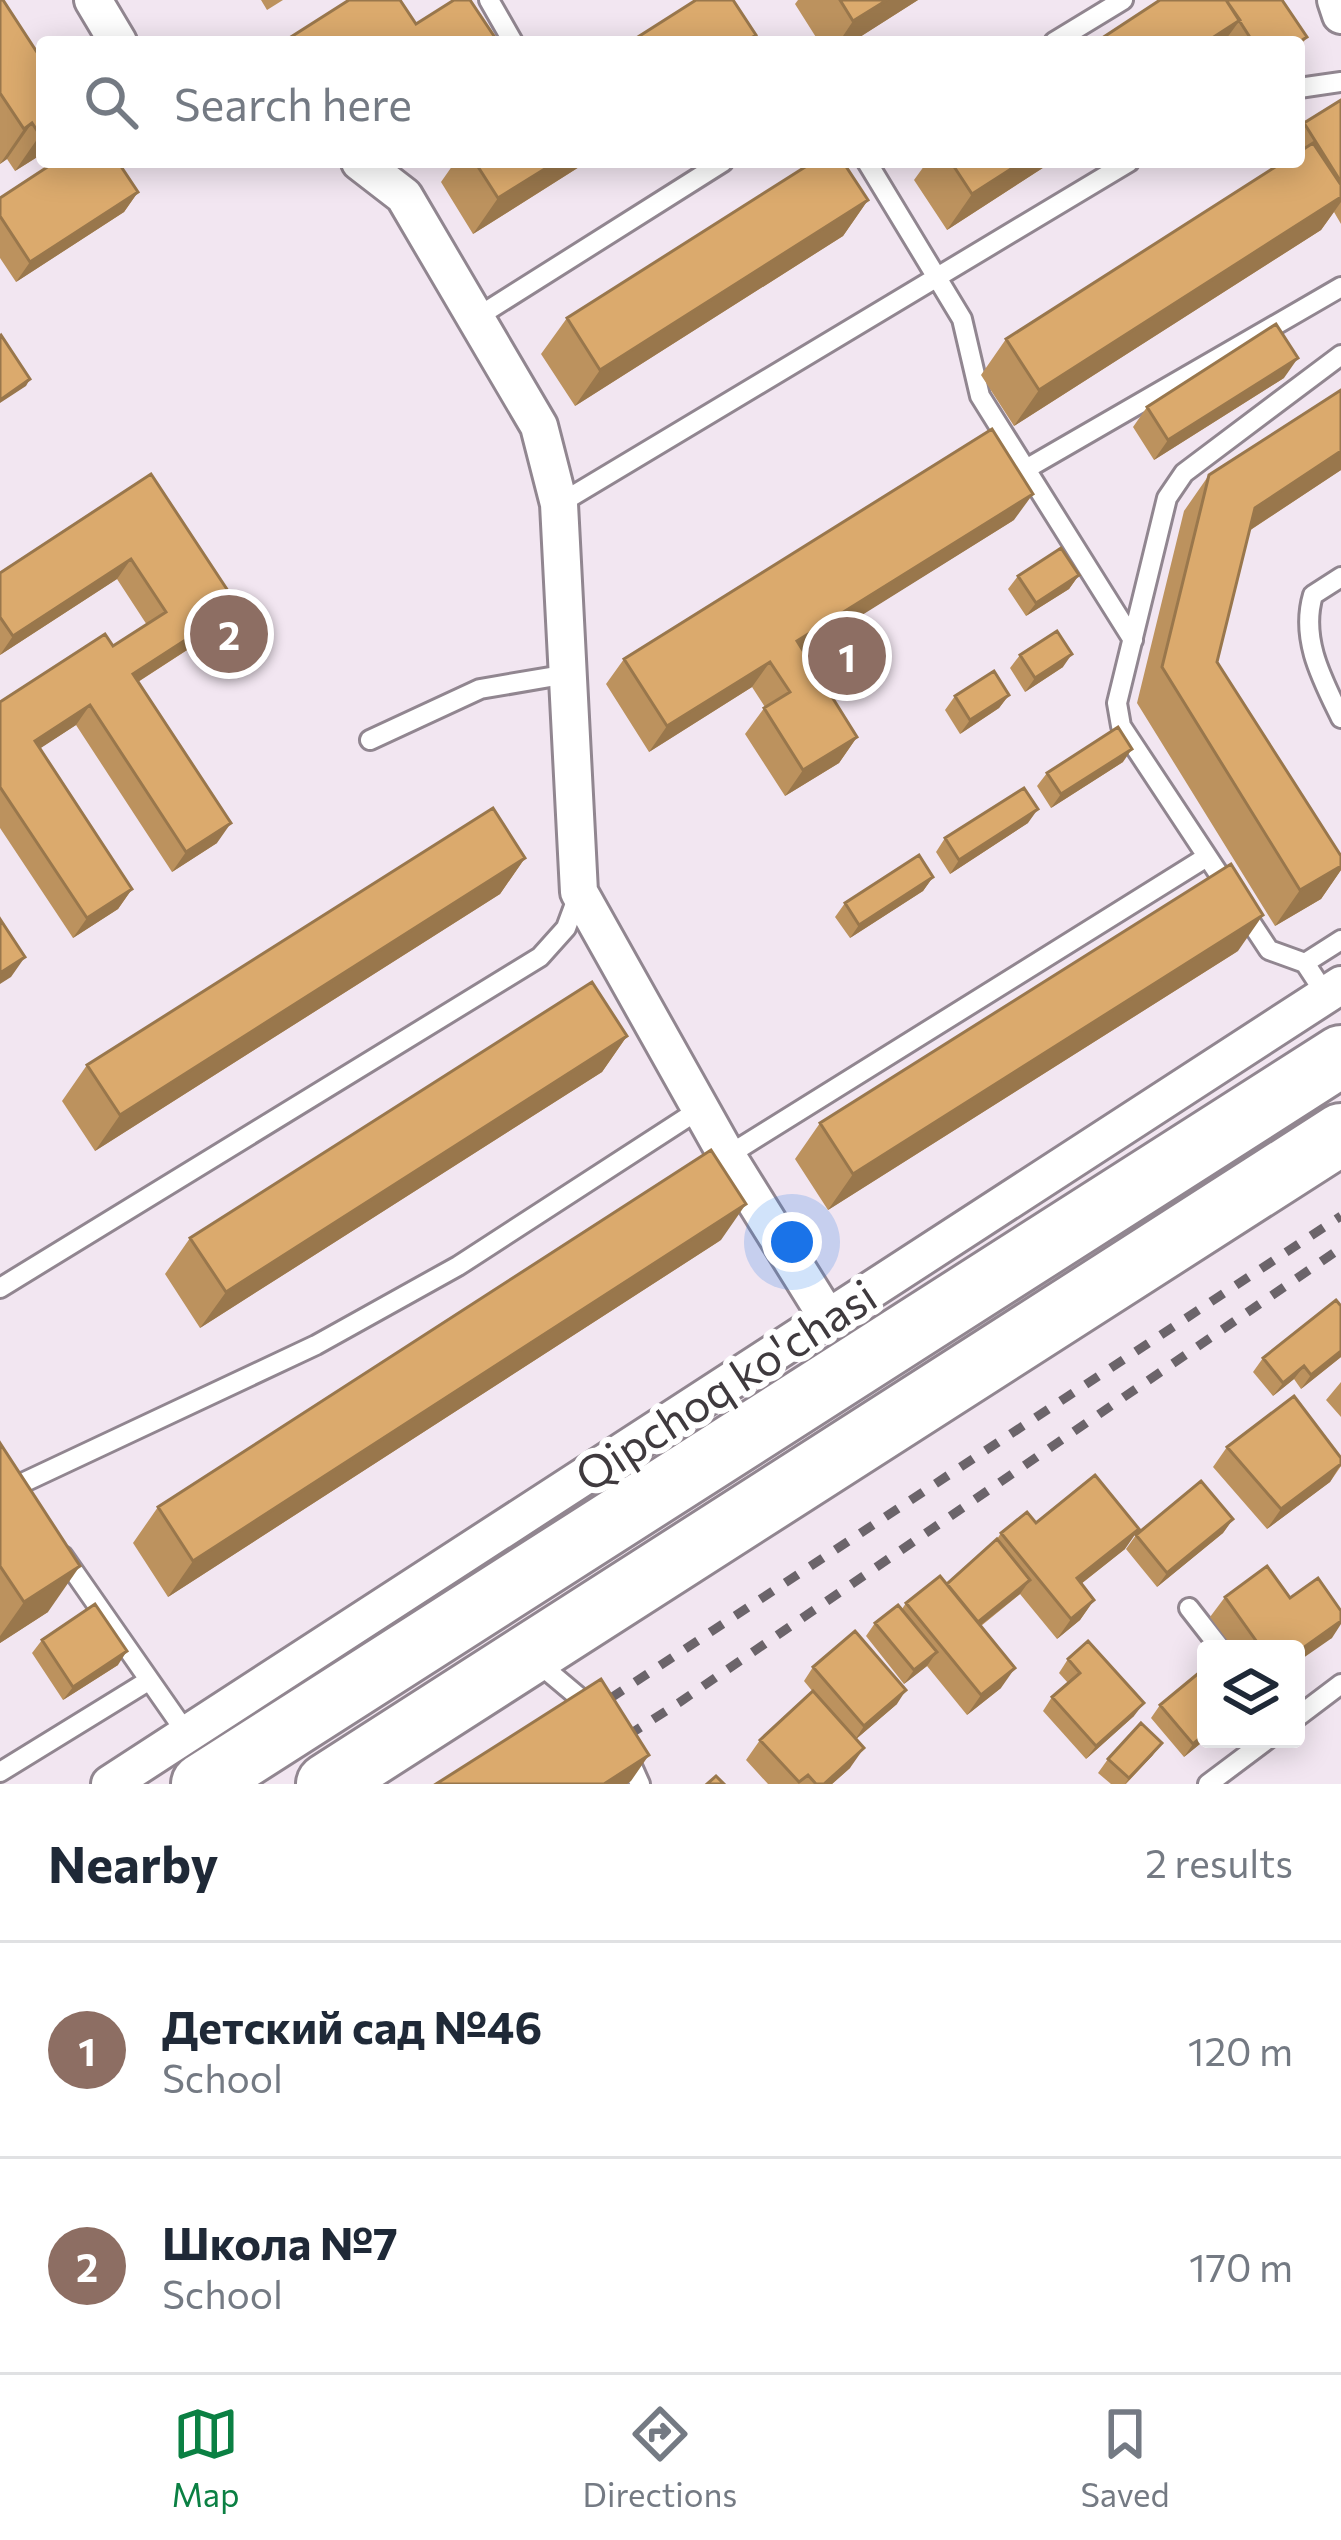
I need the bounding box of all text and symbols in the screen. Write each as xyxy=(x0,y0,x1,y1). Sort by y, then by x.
search box xyxy=(36,36,1305,168)
icon: search xyxy=(78,69,144,135)
text: Search here xyxy=(174,75,412,130)
pin: 2 xyxy=(190,589,268,679)
pin: 1 xyxy=(808,611,886,701)
your location xyxy=(762,1212,822,1272)
street label: Qipchoq ko'chasi xyxy=(564,1266,885,1502)
map controls xyxy=(1197,1640,1305,1748)
button: layers xyxy=(1197,1640,1305,1748)
text: Nearby xyxy=(48,1831,218,1894)
text: 2 results xyxy=(1145,1838,1293,1886)
text: Детский сад №46 xyxy=(162,1998,542,2053)
text: 1 xyxy=(78,2026,96,2074)
text: 120 m xyxy=(1188,2026,1293,2074)
text: School xyxy=(162,2053,283,2101)
text: Школа №7 xyxy=(162,2214,398,2269)
text: 2 xyxy=(76,2242,98,2290)
text: 170 m xyxy=(1189,2242,1293,2290)
text: School xyxy=(162,2269,283,2317)
tab: Map xyxy=(172,2401,240,2514)
tab: Directions xyxy=(583,2401,737,2514)
tab: Saved xyxy=(1080,2401,1169,2514)

